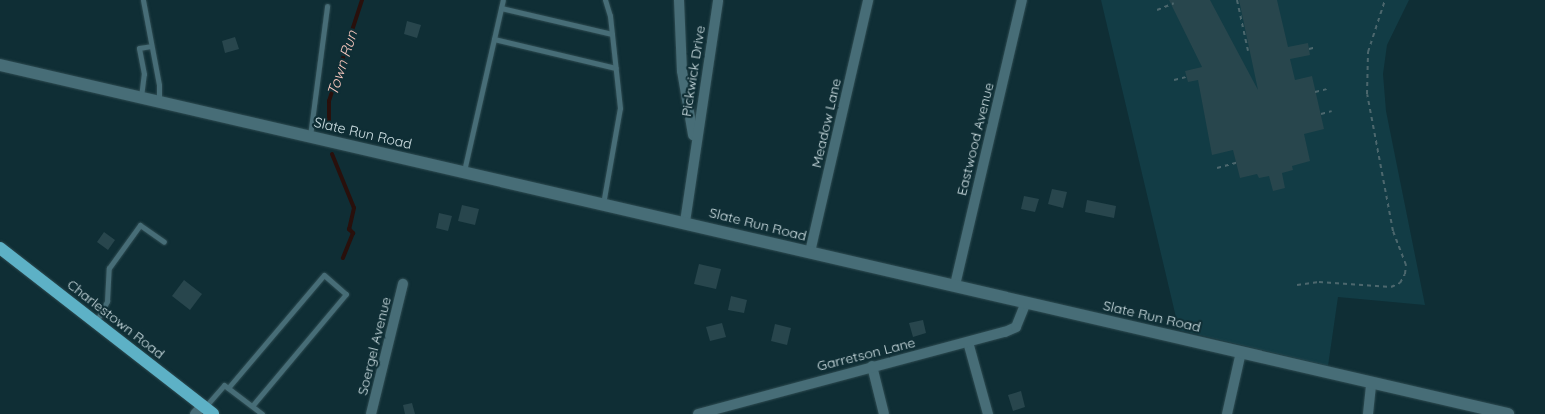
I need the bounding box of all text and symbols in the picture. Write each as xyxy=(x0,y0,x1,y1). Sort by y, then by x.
street label: Pickwick Drive xyxy=(678,24,708,118)
water label: Town Run xyxy=(323,28,361,98)
street label: Meadow Lane xyxy=(808,77,844,169)
street label: Eastwood Avenue xyxy=(953,81,997,197)
street label: Slate Run Road xyxy=(312,114,414,152)
street label: Slate Run Road xyxy=(708,204,808,244)
street label: Charlestown Road xyxy=(64,276,168,362)
street label: Soergel Avenue xyxy=(354,295,394,397)
street label: Slate Run Road xyxy=(1101,297,1203,335)
street label: Garretson Lane xyxy=(815,334,917,374)

